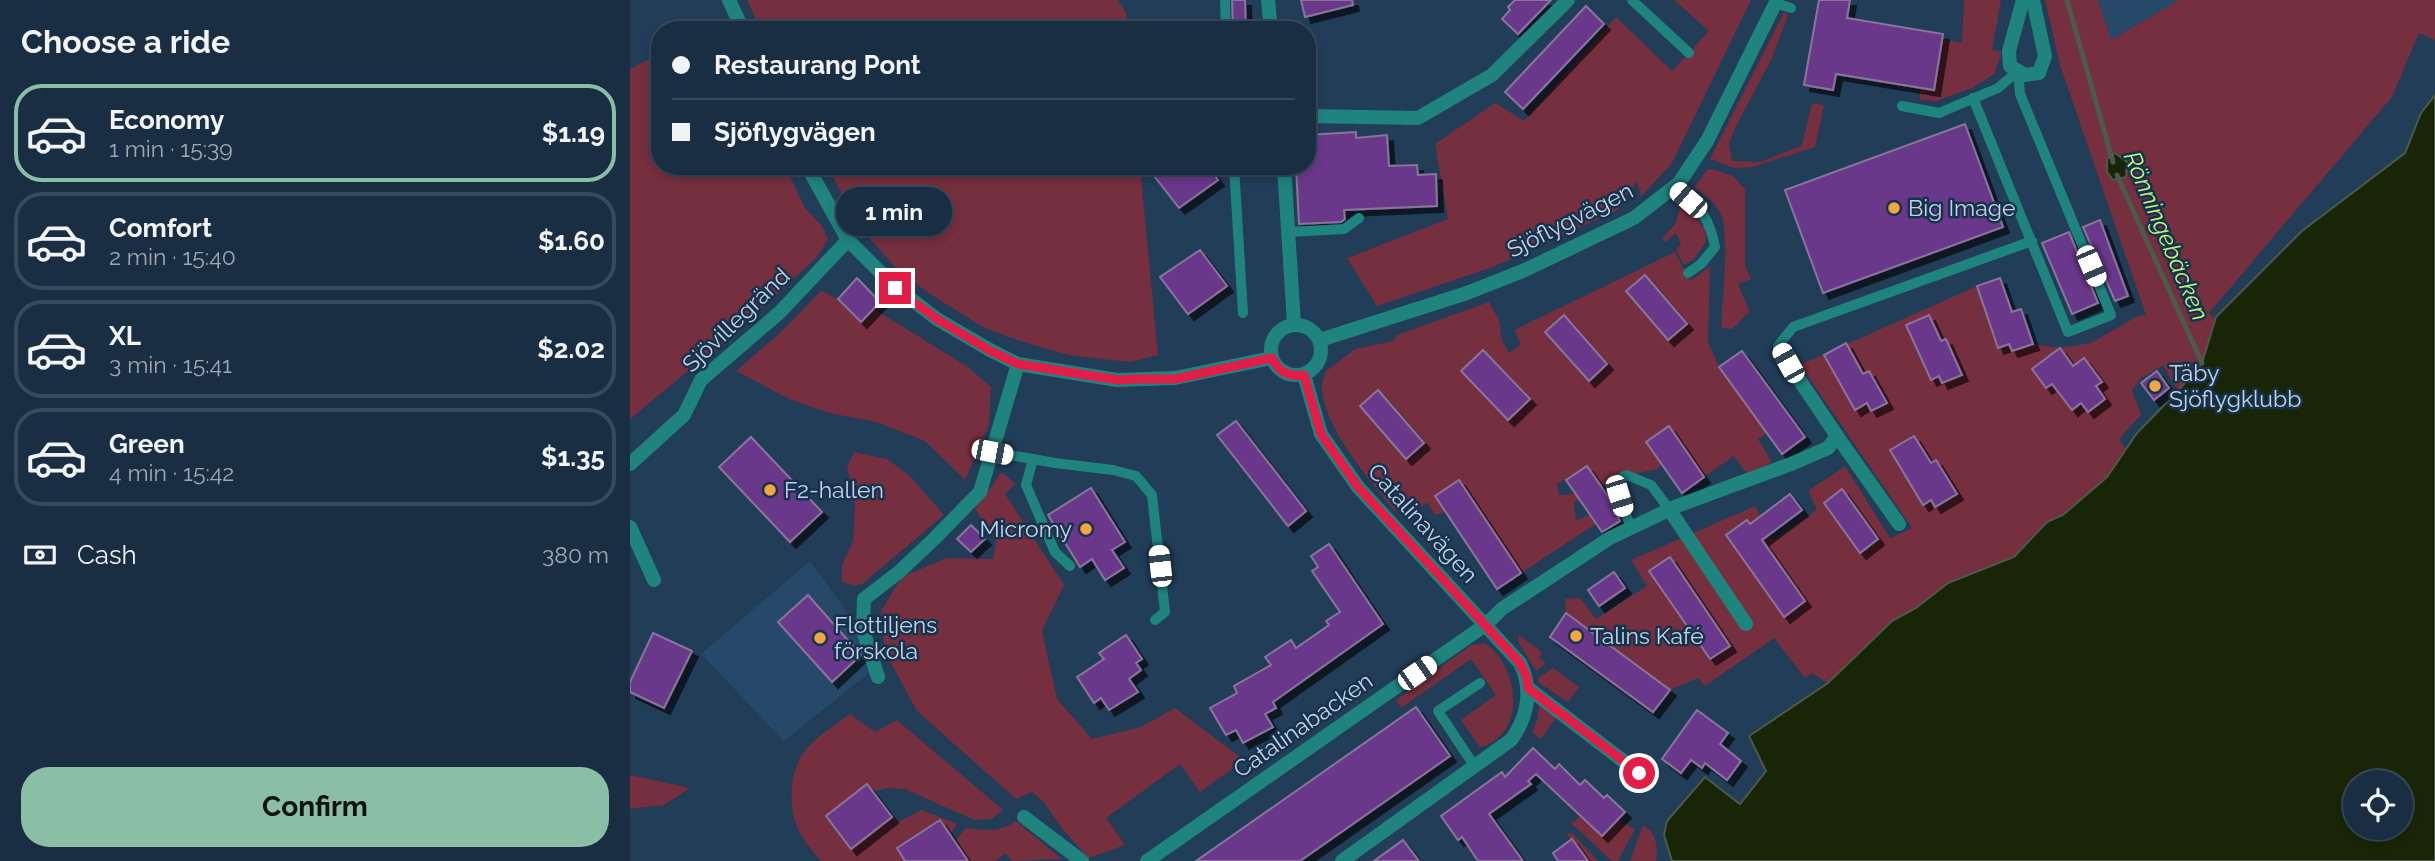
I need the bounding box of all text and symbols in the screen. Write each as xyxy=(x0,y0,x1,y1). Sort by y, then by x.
text: Choose a ride xyxy=(21,23,230,60)
text: Restaurang Pont xyxy=(714,50,921,80)
icon: car xyxy=(25,102,88,165)
text: Economy xyxy=(109,105,224,135)
text: Sjöflygvägen xyxy=(714,117,876,147)
text: $1.19 xyxy=(542,118,605,148)
text: 1 min · 15:39 xyxy=(109,135,233,162)
water label: Rönningebäcken xyxy=(2118,147,2215,325)
street label: Sjöflygvägen xyxy=(1502,176,1637,263)
car xyxy=(1666,178,1711,222)
callout: 1 min xyxy=(837,187,953,236)
place label: Big Image xyxy=(1908,194,2016,221)
text: 1 min xyxy=(865,198,923,225)
marker: Big Image xyxy=(1886,200,1902,216)
icon: car xyxy=(25,210,88,273)
text: Comfort xyxy=(109,213,212,243)
text: $1.60 xyxy=(538,226,605,256)
text: 2 min · 15:40 xyxy=(109,243,236,270)
car xyxy=(2074,243,2109,289)
street label: Sjövillegränd xyxy=(677,262,795,377)
route end xyxy=(879,272,911,304)
icon: car xyxy=(25,318,88,381)
text: XL xyxy=(109,321,141,351)
text: $2.02 xyxy=(537,334,605,364)
car xyxy=(1769,340,1808,386)
text: 3 min · 15:41 xyxy=(109,351,232,378)
place label: Täby Sjöflygklubb xyxy=(2169,359,2301,412)
marker: Täby Sjöflygklubb xyxy=(2147,378,2163,394)
icon: car xyxy=(25,426,88,489)
text: Green xyxy=(109,429,185,459)
car xyxy=(970,438,1015,466)
text: $1.35 xyxy=(541,442,605,472)
street label: Catalinavägen xyxy=(1363,458,1484,588)
text: 4 min · 15:42 xyxy=(109,459,234,486)
car xyxy=(1603,473,1636,519)
place label: F2-hallen xyxy=(784,476,884,503)
marker: F2-hallen xyxy=(762,482,778,498)
place label: Micromy xyxy=(979,515,1072,542)
marker: Micromy xyxy=(1078,521,1094,537)
icon: cash xyxy=(21,536,59,574)
text: Cash xyxy=(77,540,137,570)
text: 380 m xyxy=(542,541,609,568)
car xyxy=(1148,544,1173,588)
place label: Flottiljens förskola xyxy=(834,611,937,664)
place label: Talins Kafé xyxy=(1590,622,1704,649)
marker: Talins Kafé xyxy=(1568,628,1584,644)
marker: Flottiljens förskola xyxy=(812,630,828,646)
car xyxy=(1394,652,1441,694)
street label: Catalinabacken xyxy=(1228,667,1377,783)
route start xyxy=(1623,757,1655,789)
button: Confirm xyxy=(21,767,609,847)
map controls xyxy=(2343,770,2413,840)
button: locate xyxy=(2343,770,2413,840)

